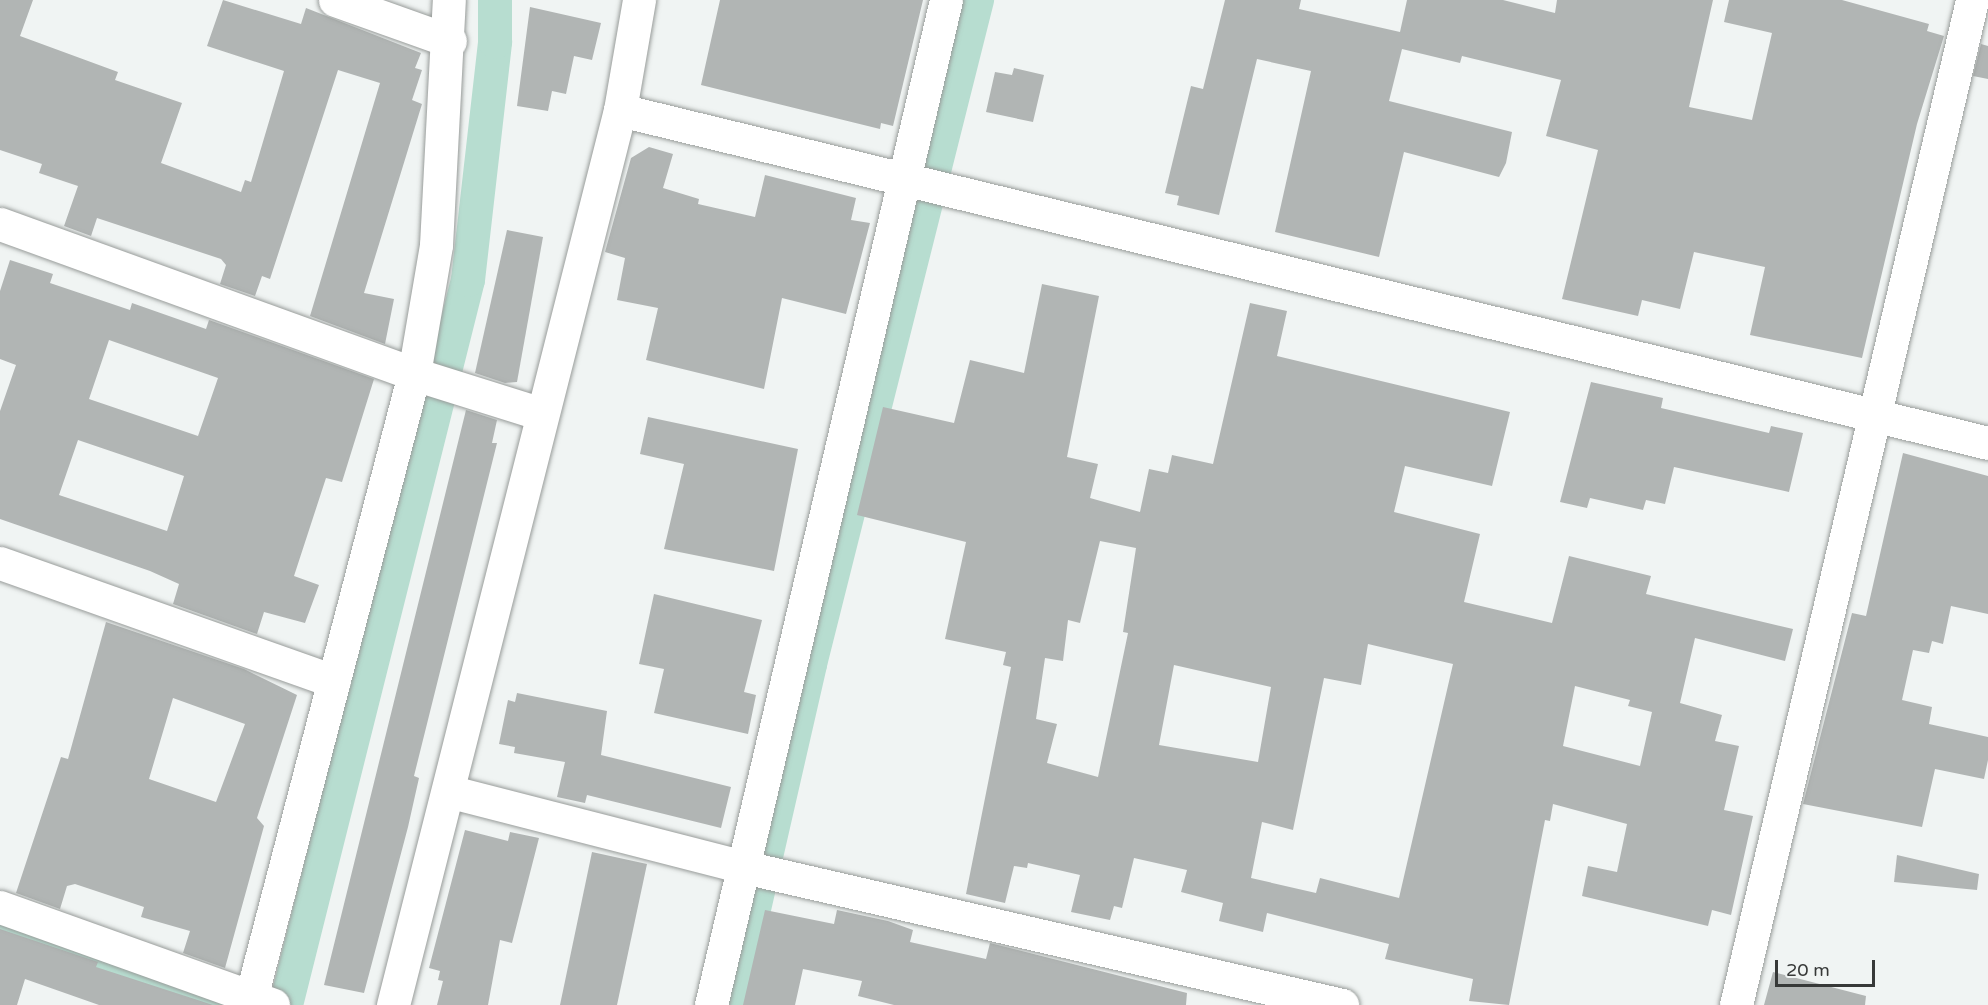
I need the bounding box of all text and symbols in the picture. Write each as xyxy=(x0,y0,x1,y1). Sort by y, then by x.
scale bar xyxy=(1778,948,1878,986)
text: 20 m xyxy=(1786,959,1830,981)

